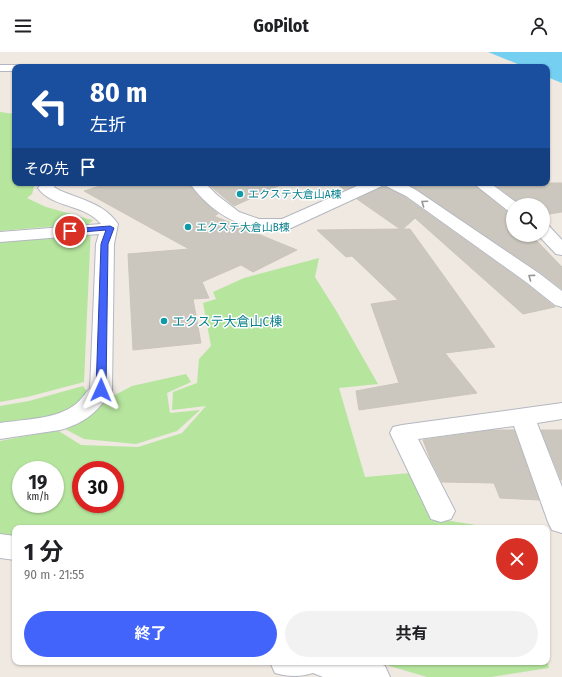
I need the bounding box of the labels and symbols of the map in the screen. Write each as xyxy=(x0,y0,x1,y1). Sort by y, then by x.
place label: エクステ大倉山A棟 xyxy=(248,188,341,201)
marker: エクステ大倉山A棟 xyxy=(235,189,245,199)
one-way arrow xyxy=(422,201,429,208)
pin xyxy=(53,214,87,248)
place label: エクステ大倉山B棟 xyxy=(196,221,290,234)
marker: エクステ大倉山B棟 xyxy=(183,222,193,232)
one-way arrow xyxy=(529,275,536,282)
place label: エクステ大倉山C棟 xyxy=(172,314,282,329)
marker: エクステ大倉山C棟 xyxy=(159,316,169,326)
position arrow xyxy=(80,369,122,411)
speed limit sign: 30 xyxy=(72,461,124,513)

